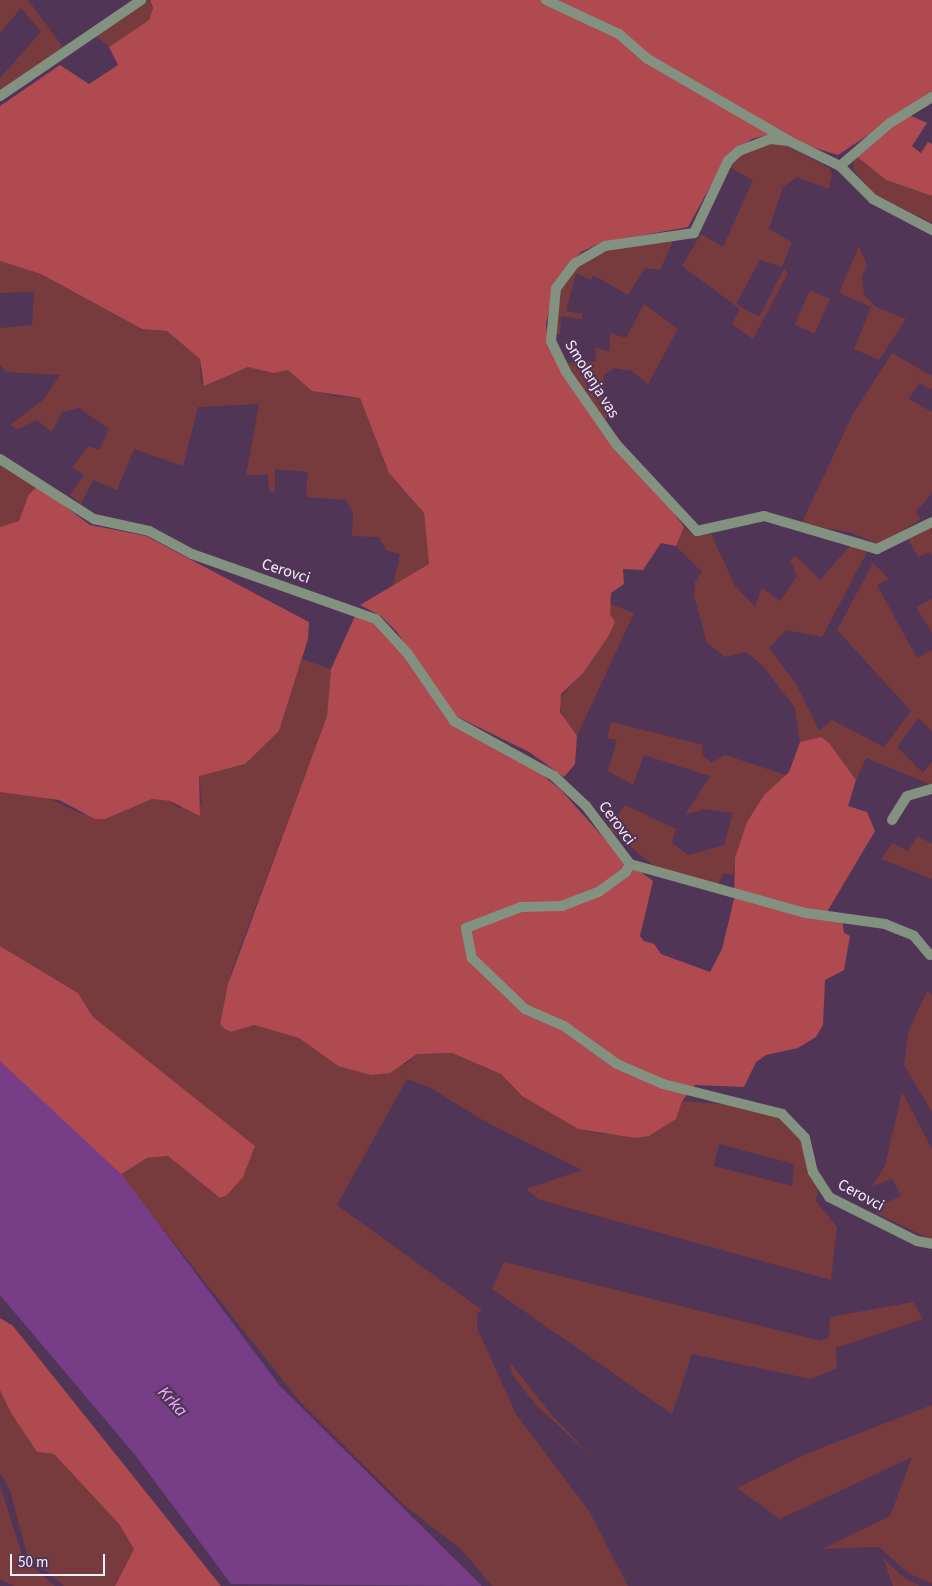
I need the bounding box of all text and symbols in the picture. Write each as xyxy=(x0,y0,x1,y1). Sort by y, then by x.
street label: Smolenja vas xyxy=(560,336,624,422)
street label: Cerovci xyxy=(259,554,313,588)
street label: Cerovci xyxy=(594,797,640,849)
street label: Cerovci xyxy=(835,1175,887,1215)
water label: Krka xyxy=(152,1382,192,1422)
scale bar xyxy=(12,1544,108,1576)
text: 50 m xyxy=(18,1552,48,1573)

